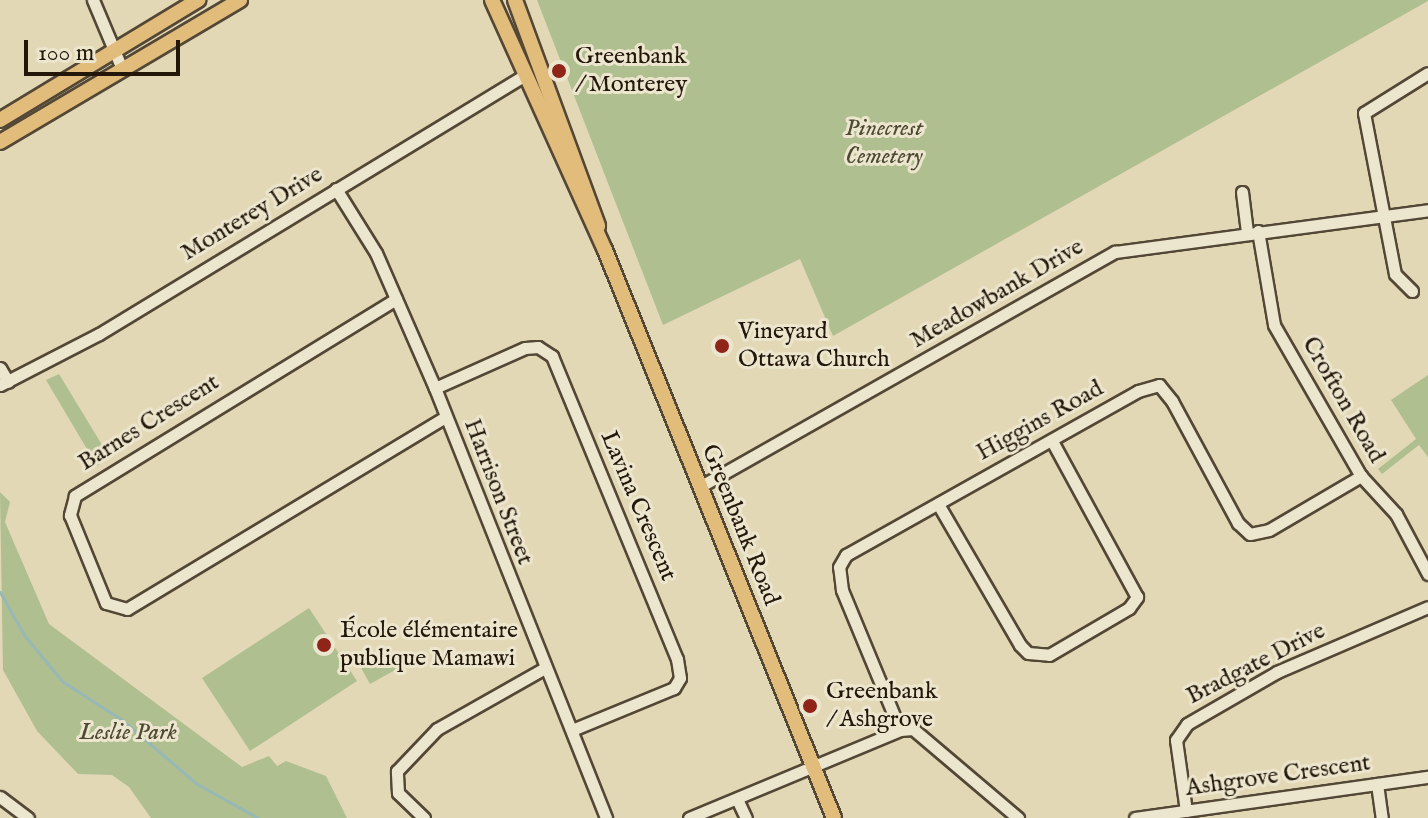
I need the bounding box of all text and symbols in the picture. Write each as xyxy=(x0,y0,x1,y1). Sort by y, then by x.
scale bar xyxy=(28,24,184,74)
text: 100 m xyxy=(38,38,94,69)
place label: Greenbank / Monterey xyxy=(575,43,687,99)
marker: Greenbank / Monterey xyxy=(550,62,568,80)
park label: Pinecrest Cemetery xyxy=(845,115,923,171)
street label: Monterey Drive xyxy=(176,160,328,268)
street label: Meadowbank Drive xyxy=(905,233,1089,355)
place label: Vineyard Ottawa Church xyxy=(738,318,890,374)
street label: Crofton Road xyxy=(1295,332,1391,468)
marker: Vineyard Ottawa Church xyxy=(713,337,731,355)
street label: Barnes Crescent xyxy=(73,368,225,478)
street label: Higgins Road xyxy=(972,374,1108,468)
street label: Harrison Street xyxy=(457,415,539,569)
street label: Lavina Crescent xyxy=(593,427,683,585)
street label: Greenbank Road xyxy=(695,440,785,610)
place label: École élémentaire publique Mamawi xyxy=(340,617,518,673)
street label: Bradgate Drive xyxy=(1182,617,1330,711)
marker: École élémentaire publique Mamawi xyxy=(315,636,333,654)
place label: Greenbank / Ashgrove xyxy=(826,678,937,734)
marker: Greenbank / Ashgrove xyxy=(801,697,819,715)
park label: Leslie Park xyxy=(79,719,177,747)
street label: Ashgrove Crescent xyxy=(1184,749,1372,803)

